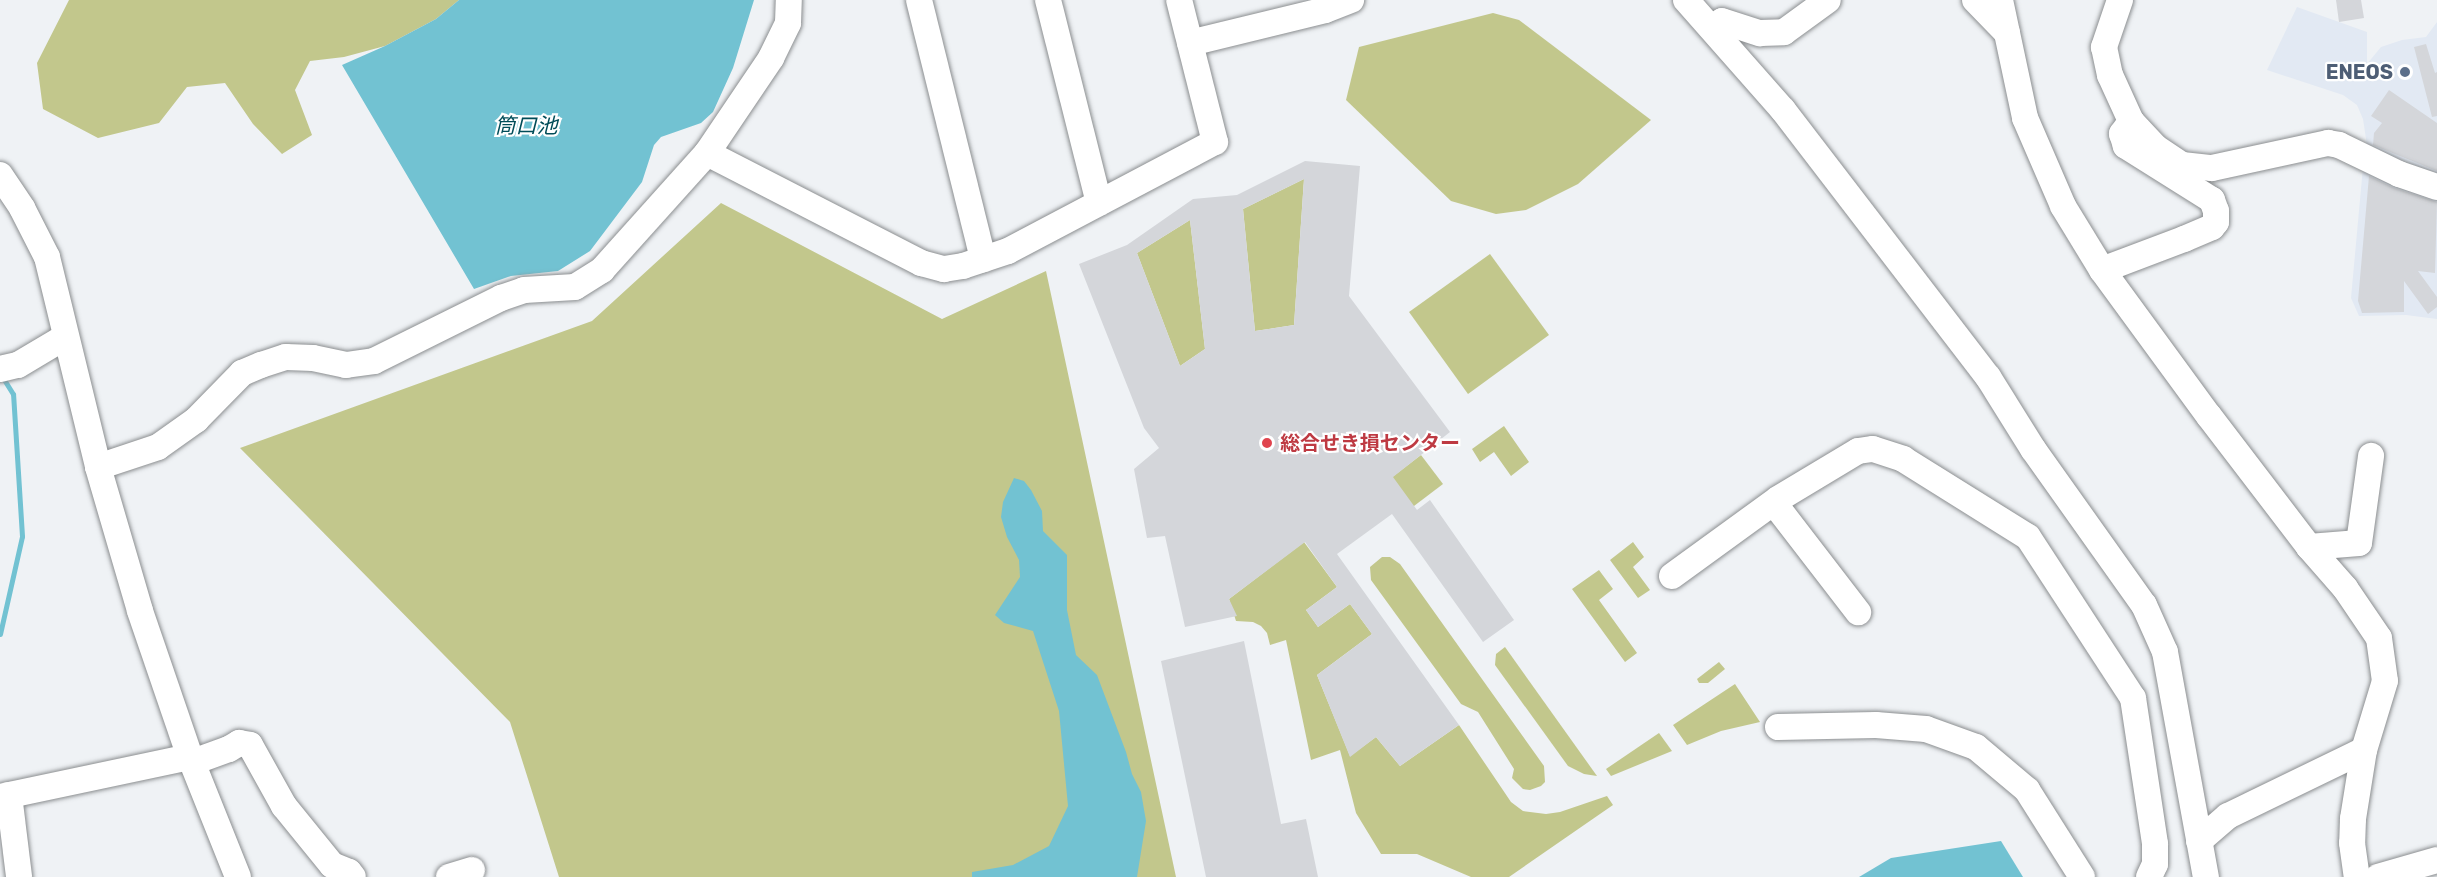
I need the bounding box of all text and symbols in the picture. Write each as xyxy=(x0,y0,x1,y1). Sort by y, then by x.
place label: ENEOS xyxy=(2326,60,2393,84)
marker: ENEOS xyxy=(2398,65,2412,79)
water label: 筒口池 xyxy=(495,113,557,139)
place label: 総合せき損センター xyxy=(1280,431,1460,455)
marker: 総合せき損センター xyxy=(1258,434,1276,452)

